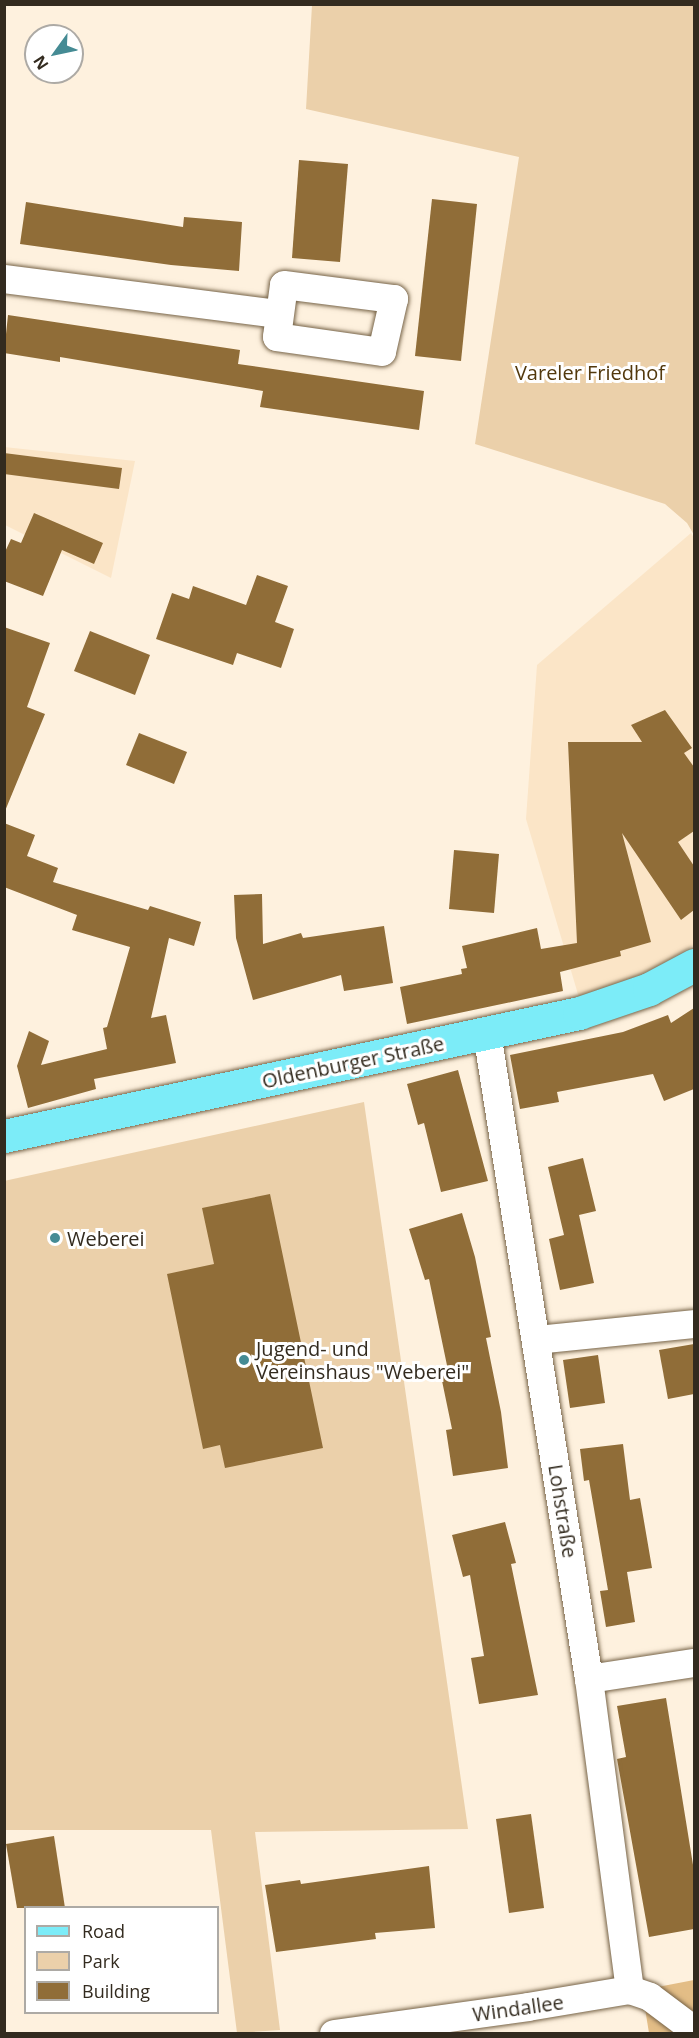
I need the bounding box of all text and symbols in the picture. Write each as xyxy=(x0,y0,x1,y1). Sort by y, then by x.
north arrow xyxy=(24,24,84,84)
text: N xyxy=(28,51,53,74)
park label: Vareler Friedhof xyxy=(515,360,665,384)
street label: Oldenburger Straße xyxy=(260,1031,446,1093)
place label: Weberei xyxy=(67,1226,145,1250)
marker: Weberei xyxy=(48,1231,62,1245)
place label: Jugend- und Vereinshaus "Weberei" xyxy=(256,1336,469,1383)
marker: Jugend- und Vereinshaus "Weberei" xyxy=(237,1353,251,1367)
street label: Lohstraße xyxy=(544,1463,582,1559)
legend xyxy=(24,1906,219,2014)
text: Road xyxy=(82,1919,125,1943)
text: Park xyxy=(82,1949,120,1973)
text: Building xyxy=(82,1979,150,2003)
street label: Windallee xyxy=(471,1990,565,2026)

